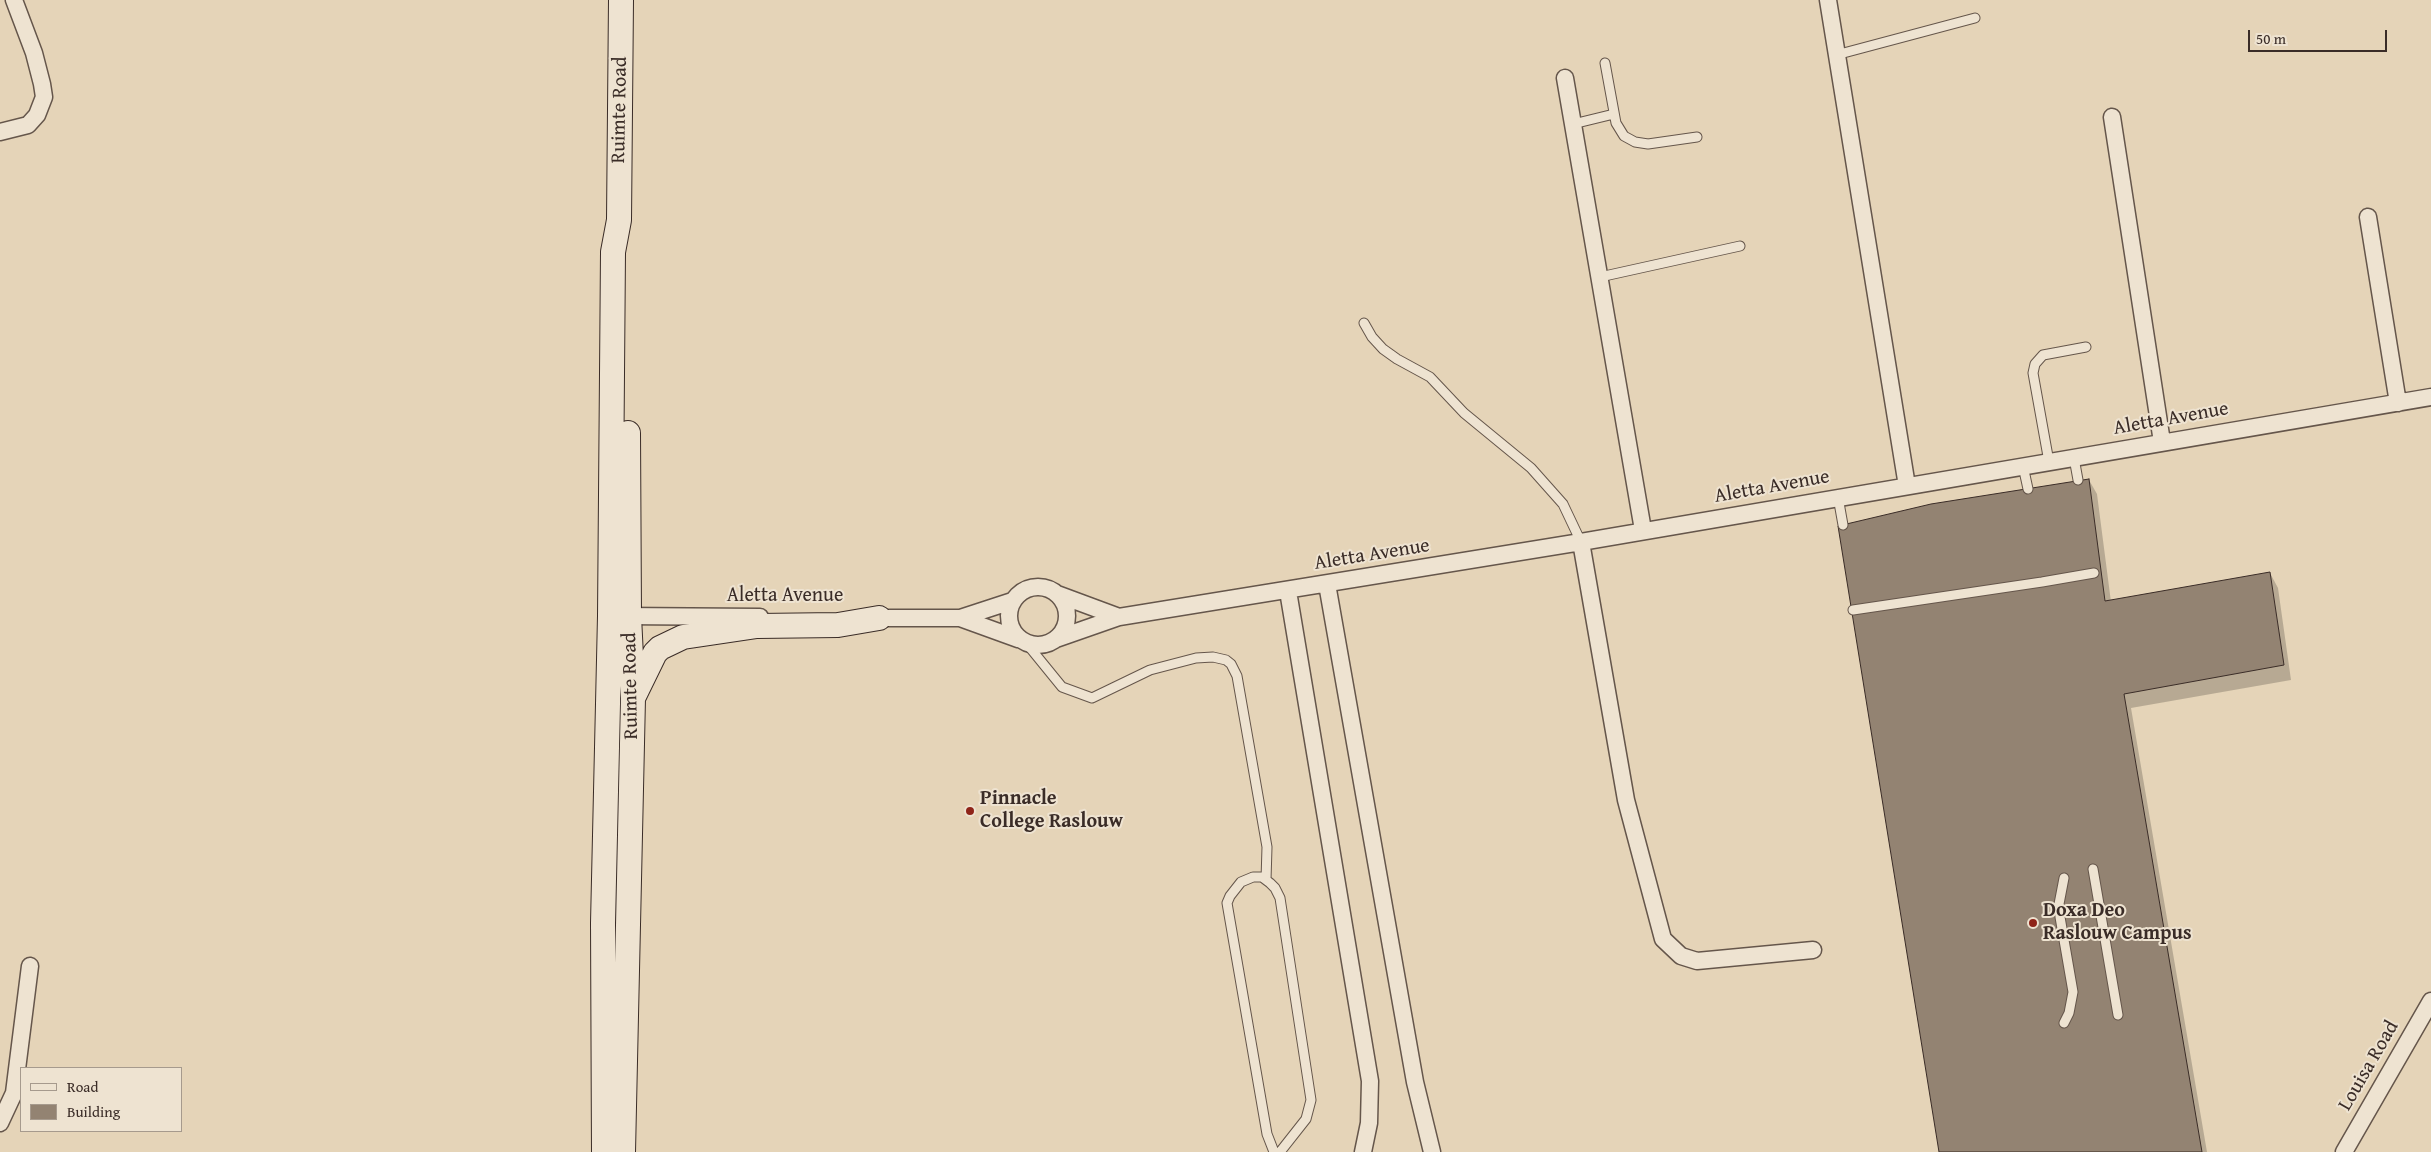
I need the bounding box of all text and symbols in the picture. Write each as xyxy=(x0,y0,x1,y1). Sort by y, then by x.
scale bar xyxy=(2251,20,2390,52)
text: 50 m xyxy=(2256,28,2286,49)
street label: Ruimte Road xyxy=(607,56,633,164)
street label: Aletta Avenue xyxy=(2112,397,2230,441)
street label: Aletta Avenue xyxy=(1713,465,1831,509)
street label: Aletta Avenue xyxy=(1313,534,1431,576)
street label: Aletta Avenue xyxy=(727,584,843,608)
street label: Ruimte Road xyxy=(618,632,644,740)
place label: Pinnacle College Raslouw xyxy=(980,787,1123,834)
marker: Pinnacle College Raslouw xyxy=(964,805,976,817)
place label: Doxa Deo Raslouw Campus xyxy=(2043,899,2192,946)
marker: Doxa Deo Raslouw Campus xyxy=(2027,917,2039,929)
street label: Louisa Road xyxy=(2334,1017,2404,1115)
legend xyxy=(20,1067,182,1132)
text: Road xyxy=(67,1076,98,1097)
text: Building xyxy=(67,1101,120,1122)

